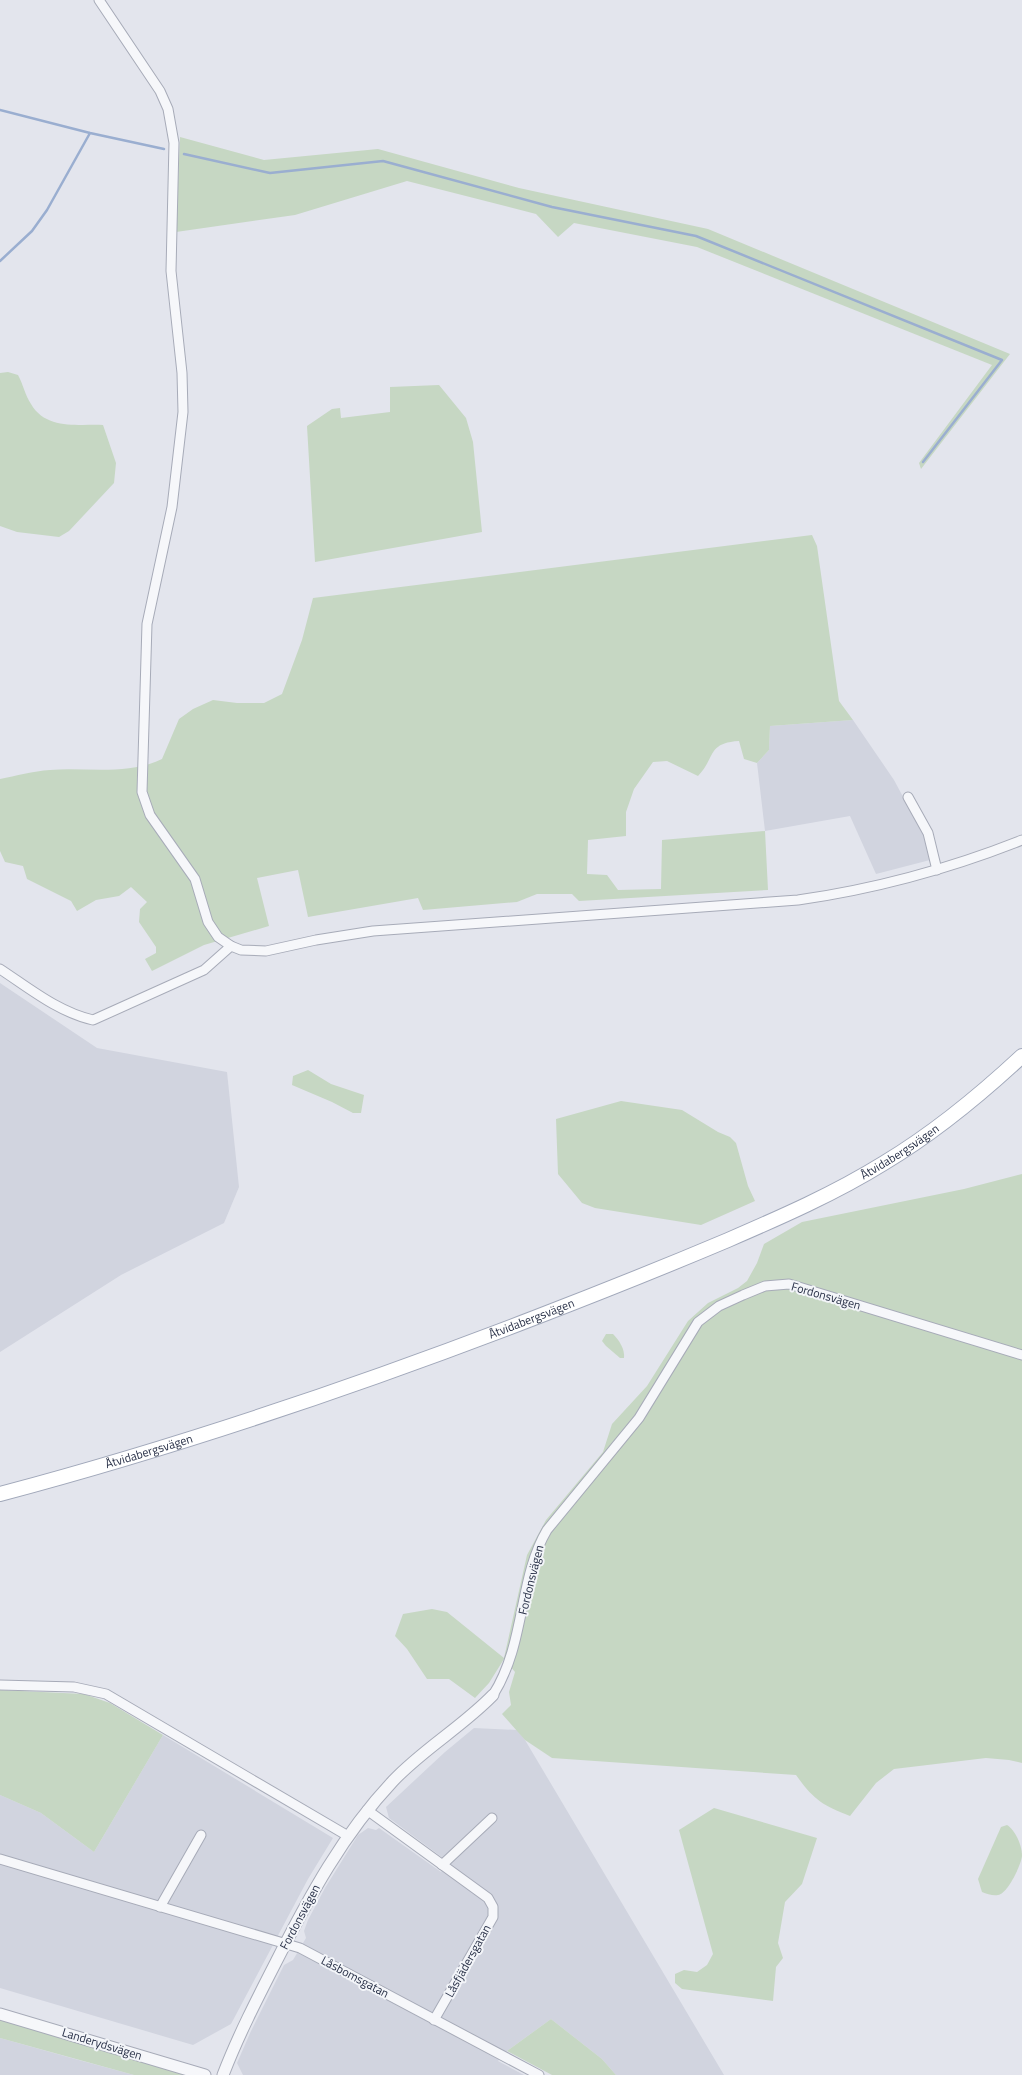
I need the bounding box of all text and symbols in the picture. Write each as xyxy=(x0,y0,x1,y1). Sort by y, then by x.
street label: Åtvidabergsvägen xyxy=(857,1119,943,1184)
street label: Fordonsvägen xyxy=(789,1277,863,1314)
street label: Åtvidabergsvägen xyxy=(486,1293,577,1343)
street label: Åtvidabergsvägen xyxy=(103,1429,195,1473)
street label: Fordonsvägen xyxy=(513,1543,548,1617)
street label: Fordonsvägen xyxy=(274,1881,325,1953)
street label: Låsfjädersgatan xyxy=(440,1921,495,2001)
street label: Låsbomsgatan xyxy=(318,1951,393,2002)
street label: Landerydsvägen xyxy=(60,2022,144,2065)

